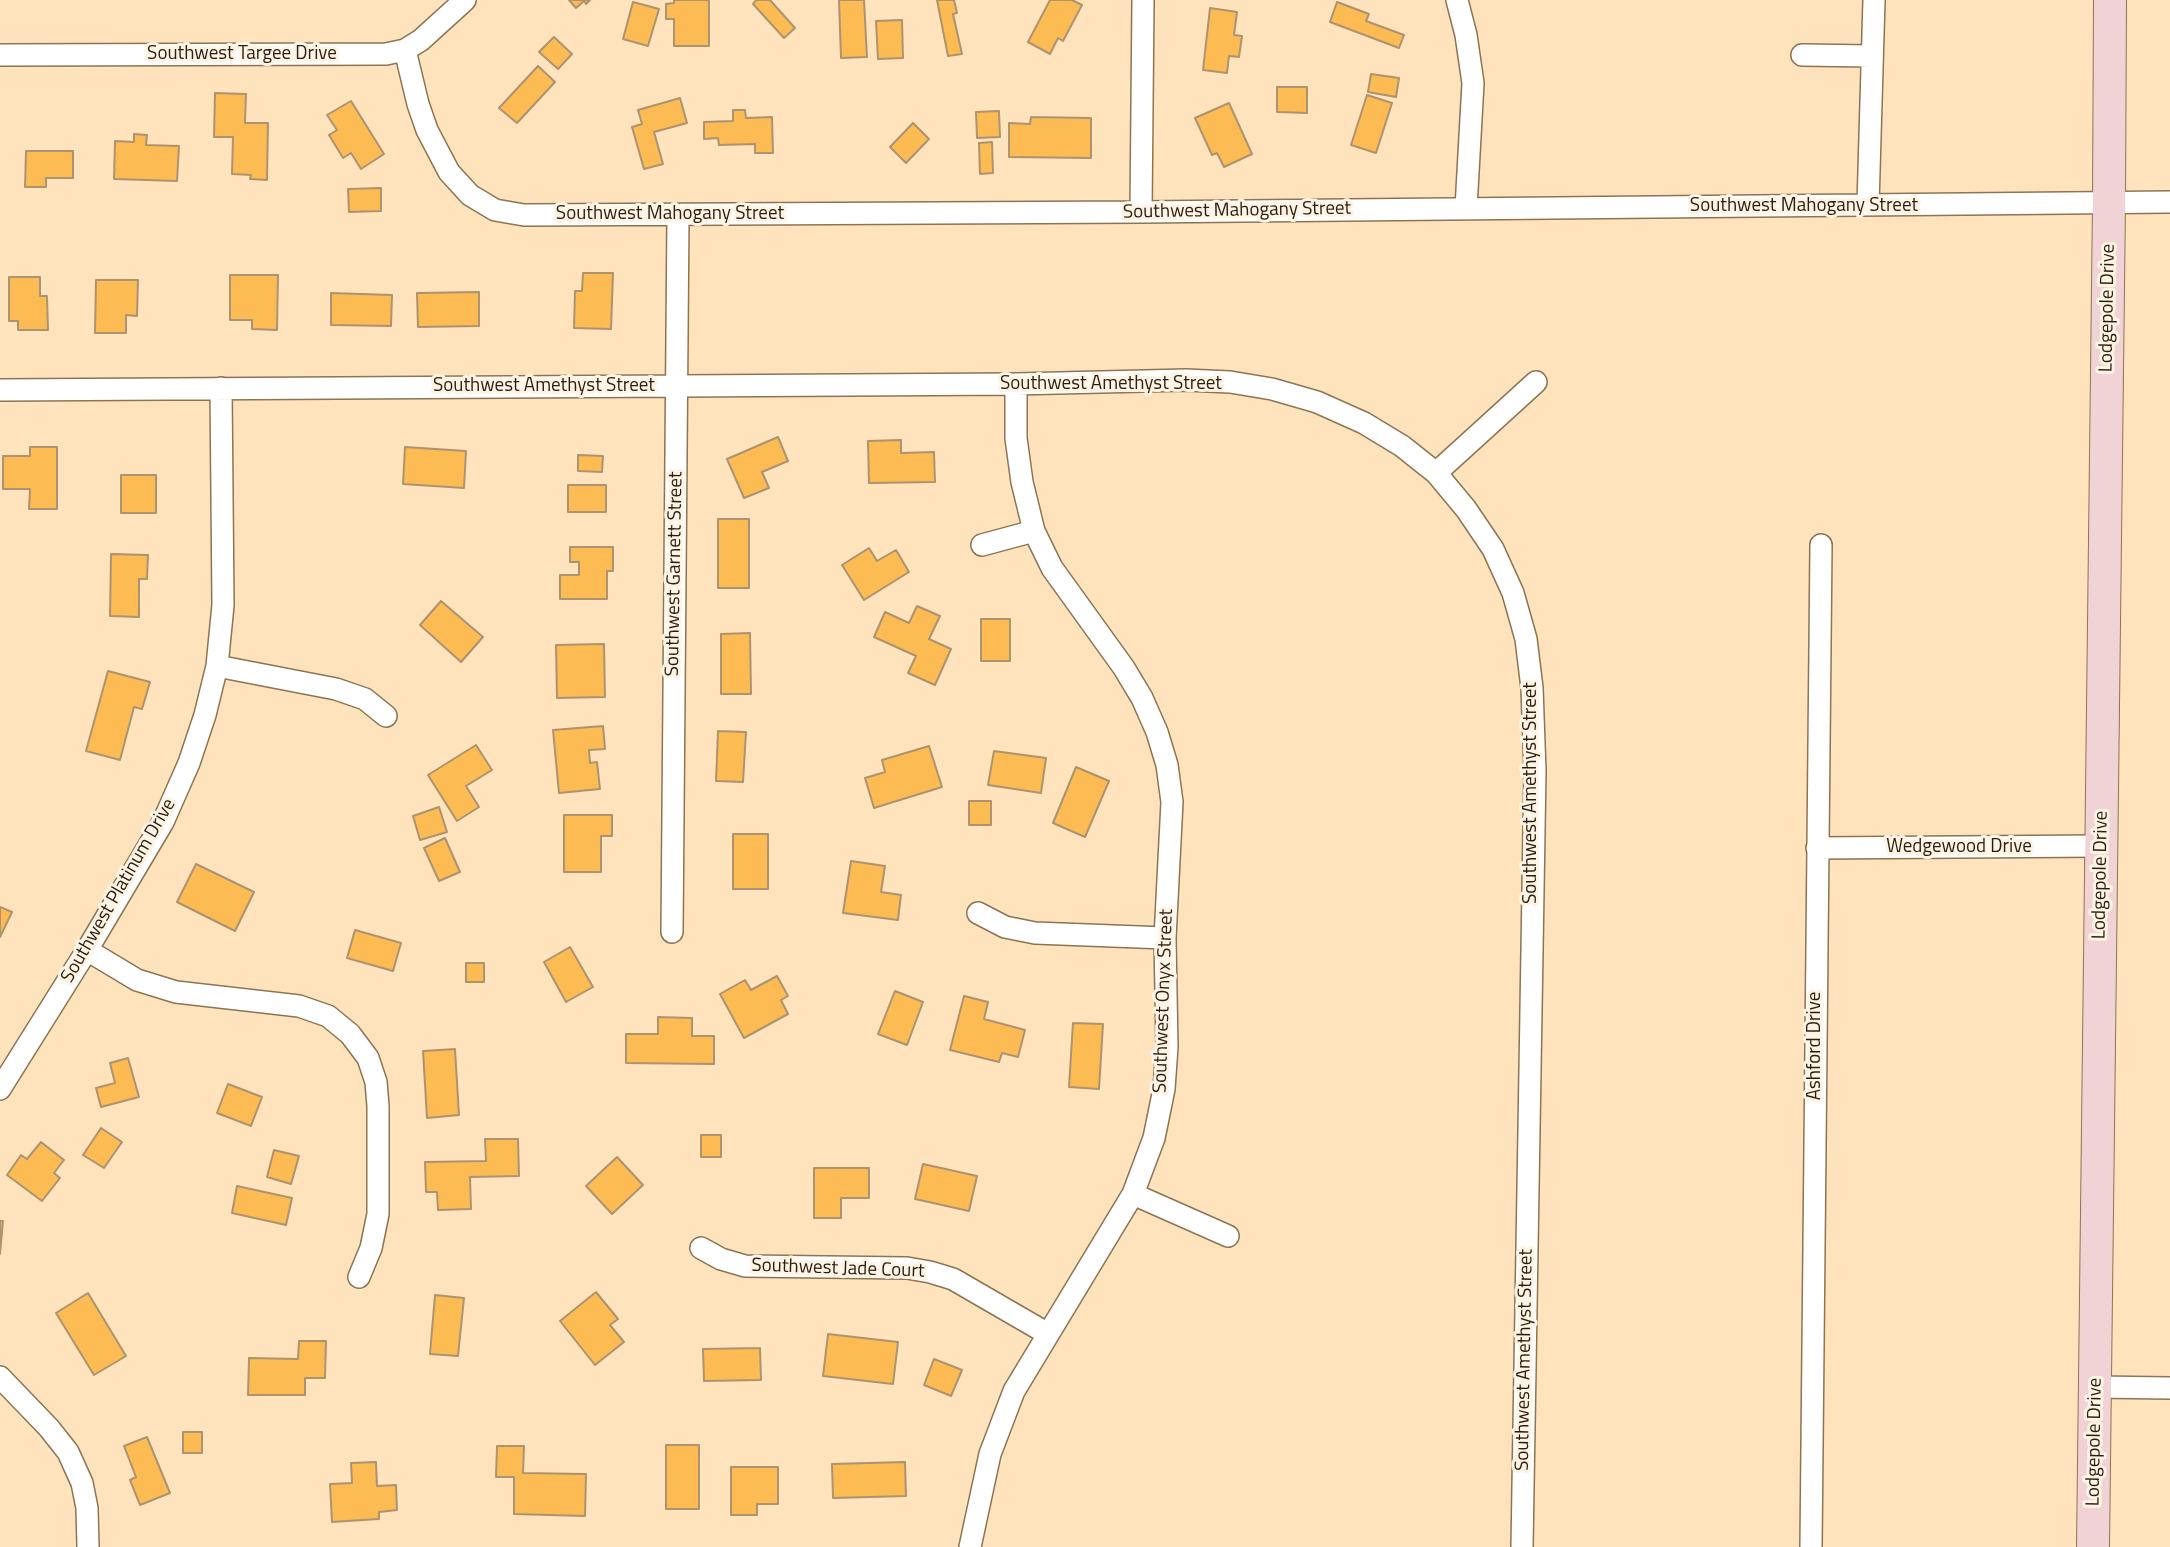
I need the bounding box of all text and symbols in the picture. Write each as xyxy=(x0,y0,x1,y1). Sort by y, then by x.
street label: Southwest Targee Drive xyxy=(147,43,337,65)
street label: Southwest Mahogany Street xyxy=(1690,195,1918,217)
street label: Southwest Mahogany Street xyxy=(1123,198,1351,224)
street label: Southwest Mahogany Street xyxy=(556,203,784,225)
street label: Lodgepole Drive xyxy=(2095,244,2121,372)
street label: Southwest Amethyst Street xyxy=(1000,373,1222,395)
street label: Southwest Amethyst Street xyxy=(433,375,655,397)
street label: Southwest Garnett Street xyxy=(662,471,688,677)
street label: Southwest Amethyst Street xyxy=(1520,682,1542,904)
street label: Southwest Platinum Drive xyxy=(57,795,181,987)
street label: Lodgepole Drive xyxy=(2088,811,2114,939)
street label: Wedgewood Drive xyxy=(1886,836,2032,858)
street label: Southwest Onyx Street xyxy=(1149,908,1179,1094)
street label: Ashford Drive xyxy=(1804,992,1826,1100)
street label: Southwest Amethyst Street xyxy=(1512,1249,1538,1471)
street label: Southwest Jade Court xyxy=(751,1255,925,1283)
street label: Lodgepole Drive xyxy=(2082,1378,2108,1506)

